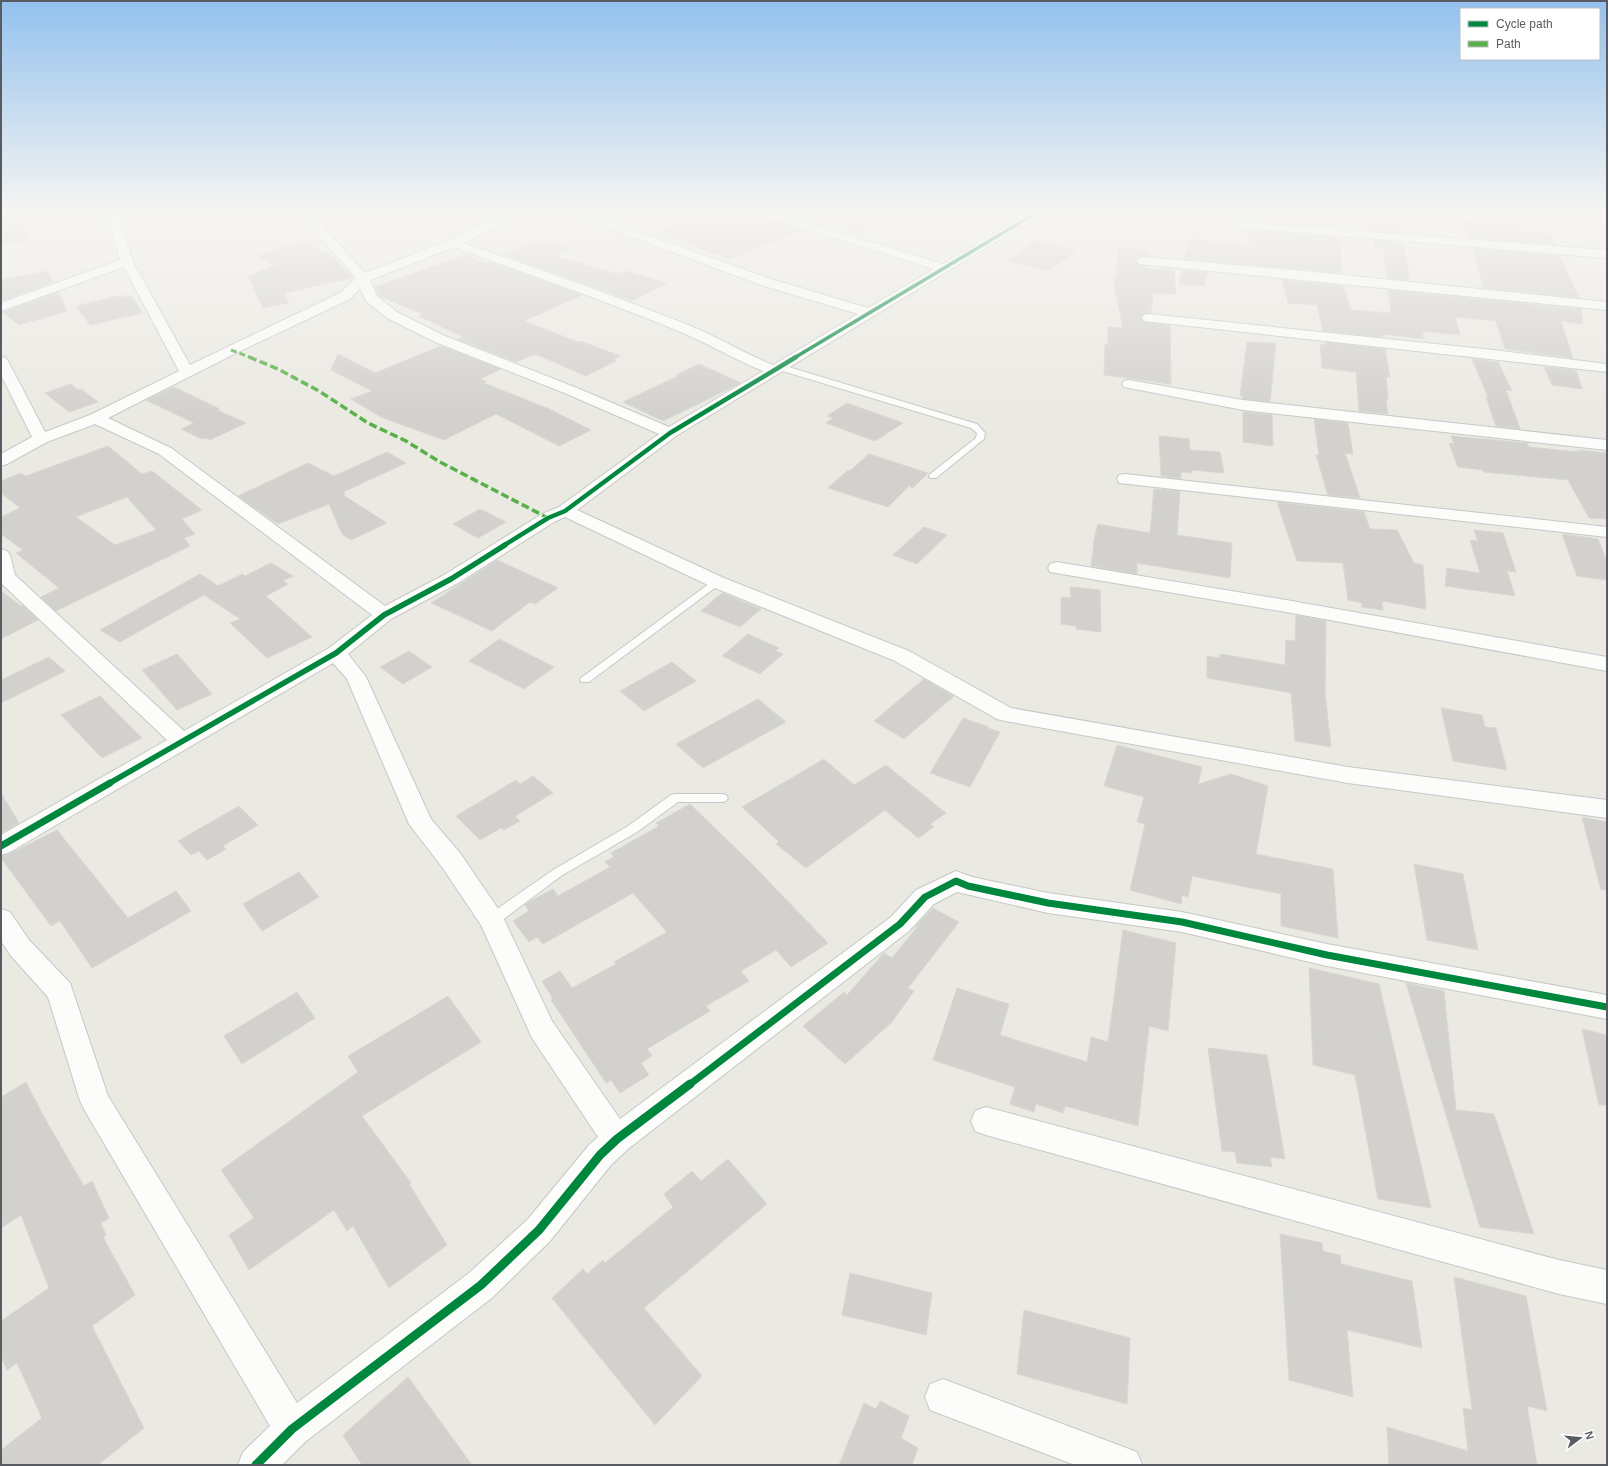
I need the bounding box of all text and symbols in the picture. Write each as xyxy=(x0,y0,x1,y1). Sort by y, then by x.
legend xyxy=(1460,8,1600,60)
text: Cycle path xyxy=(1496,17,1553,31)
text: Path xyxy=(1496,37,1521,51)
north arrow xyxy=(1560,1418,1600,1458)
text: N xyxy=(1583,1430,1596,1441)

